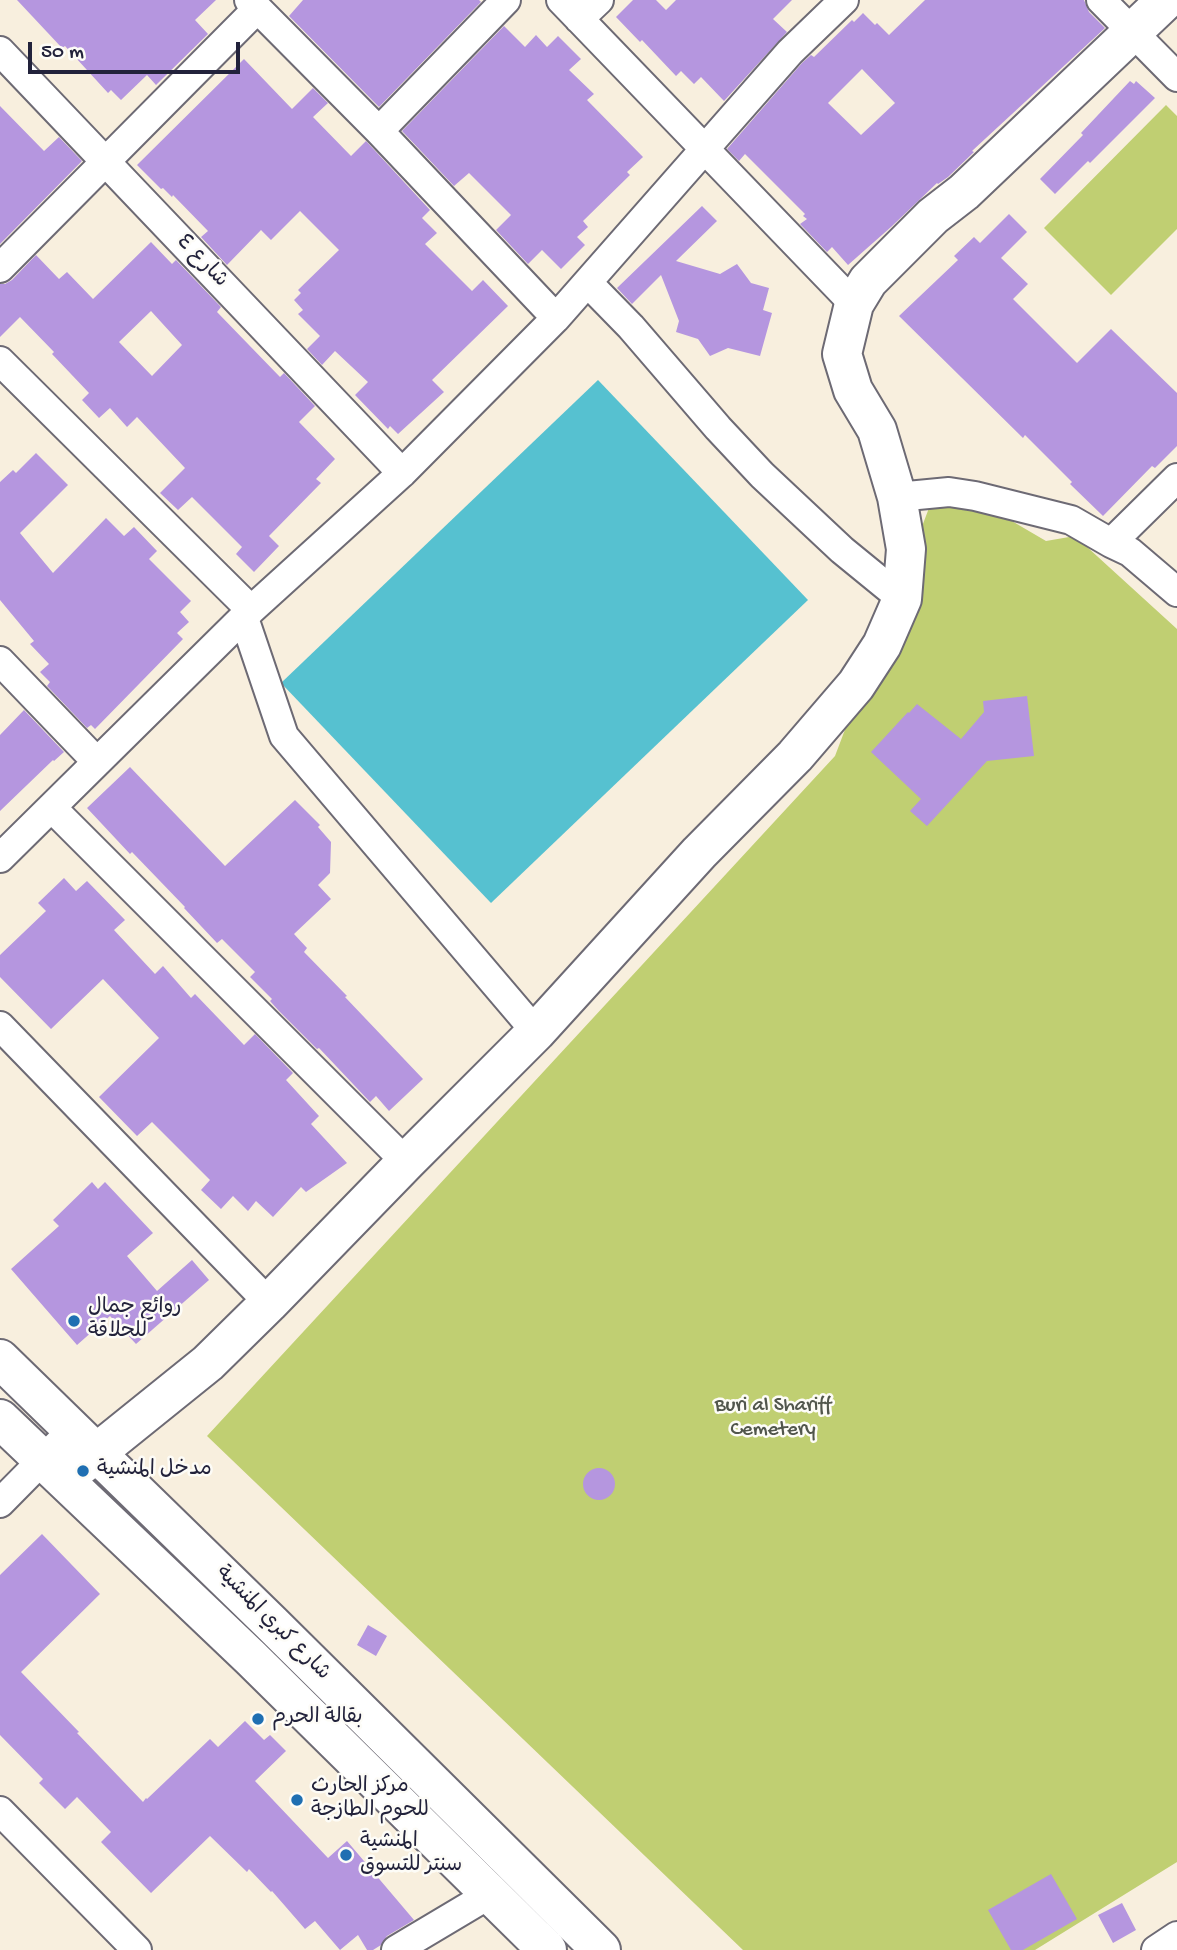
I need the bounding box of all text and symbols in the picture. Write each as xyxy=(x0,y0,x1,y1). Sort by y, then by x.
scale bar xyxy=(32,28,243,72)
text: 50 m xyxy=(41,41,84,66)
street label: شارع ٤ xyxy=(170,230,232,294)
place label: روائع جمال للحلاقة xyxy=(88,1296,181,1346)
marker: روائع جمال للحلاقة xyxy=(66,1313,82,1329)
park label: Buri al Shariff Cemetery xyxy=(715,1394,831,1444)
place label: مدخل المنشية xyxy=(97,1458,212,1484)
marker: مدخل المنشية xyxy=(75,1463,91,1479)
street label: شارع كبري المنشية xyxy=(209,1561,335,1687)
place label: بقالة الحرم xyxy=(272,1706,363,1732)
marker: بقالة الحرم xyxy=(250,1711,266,1727)
place label: مركز الحارث للحوم الطازجة xyxy=(311,1775,429,1825)
marker: مركز الحارث للحوم الطازجة xyxy=(289,1792,305,1808)
place label: المنشية سنتر للتسوق xyxy=(360,1830,462,1880)
marker: المنشية سنتر للتسوق xyxy=(338,1847,354,1863)

